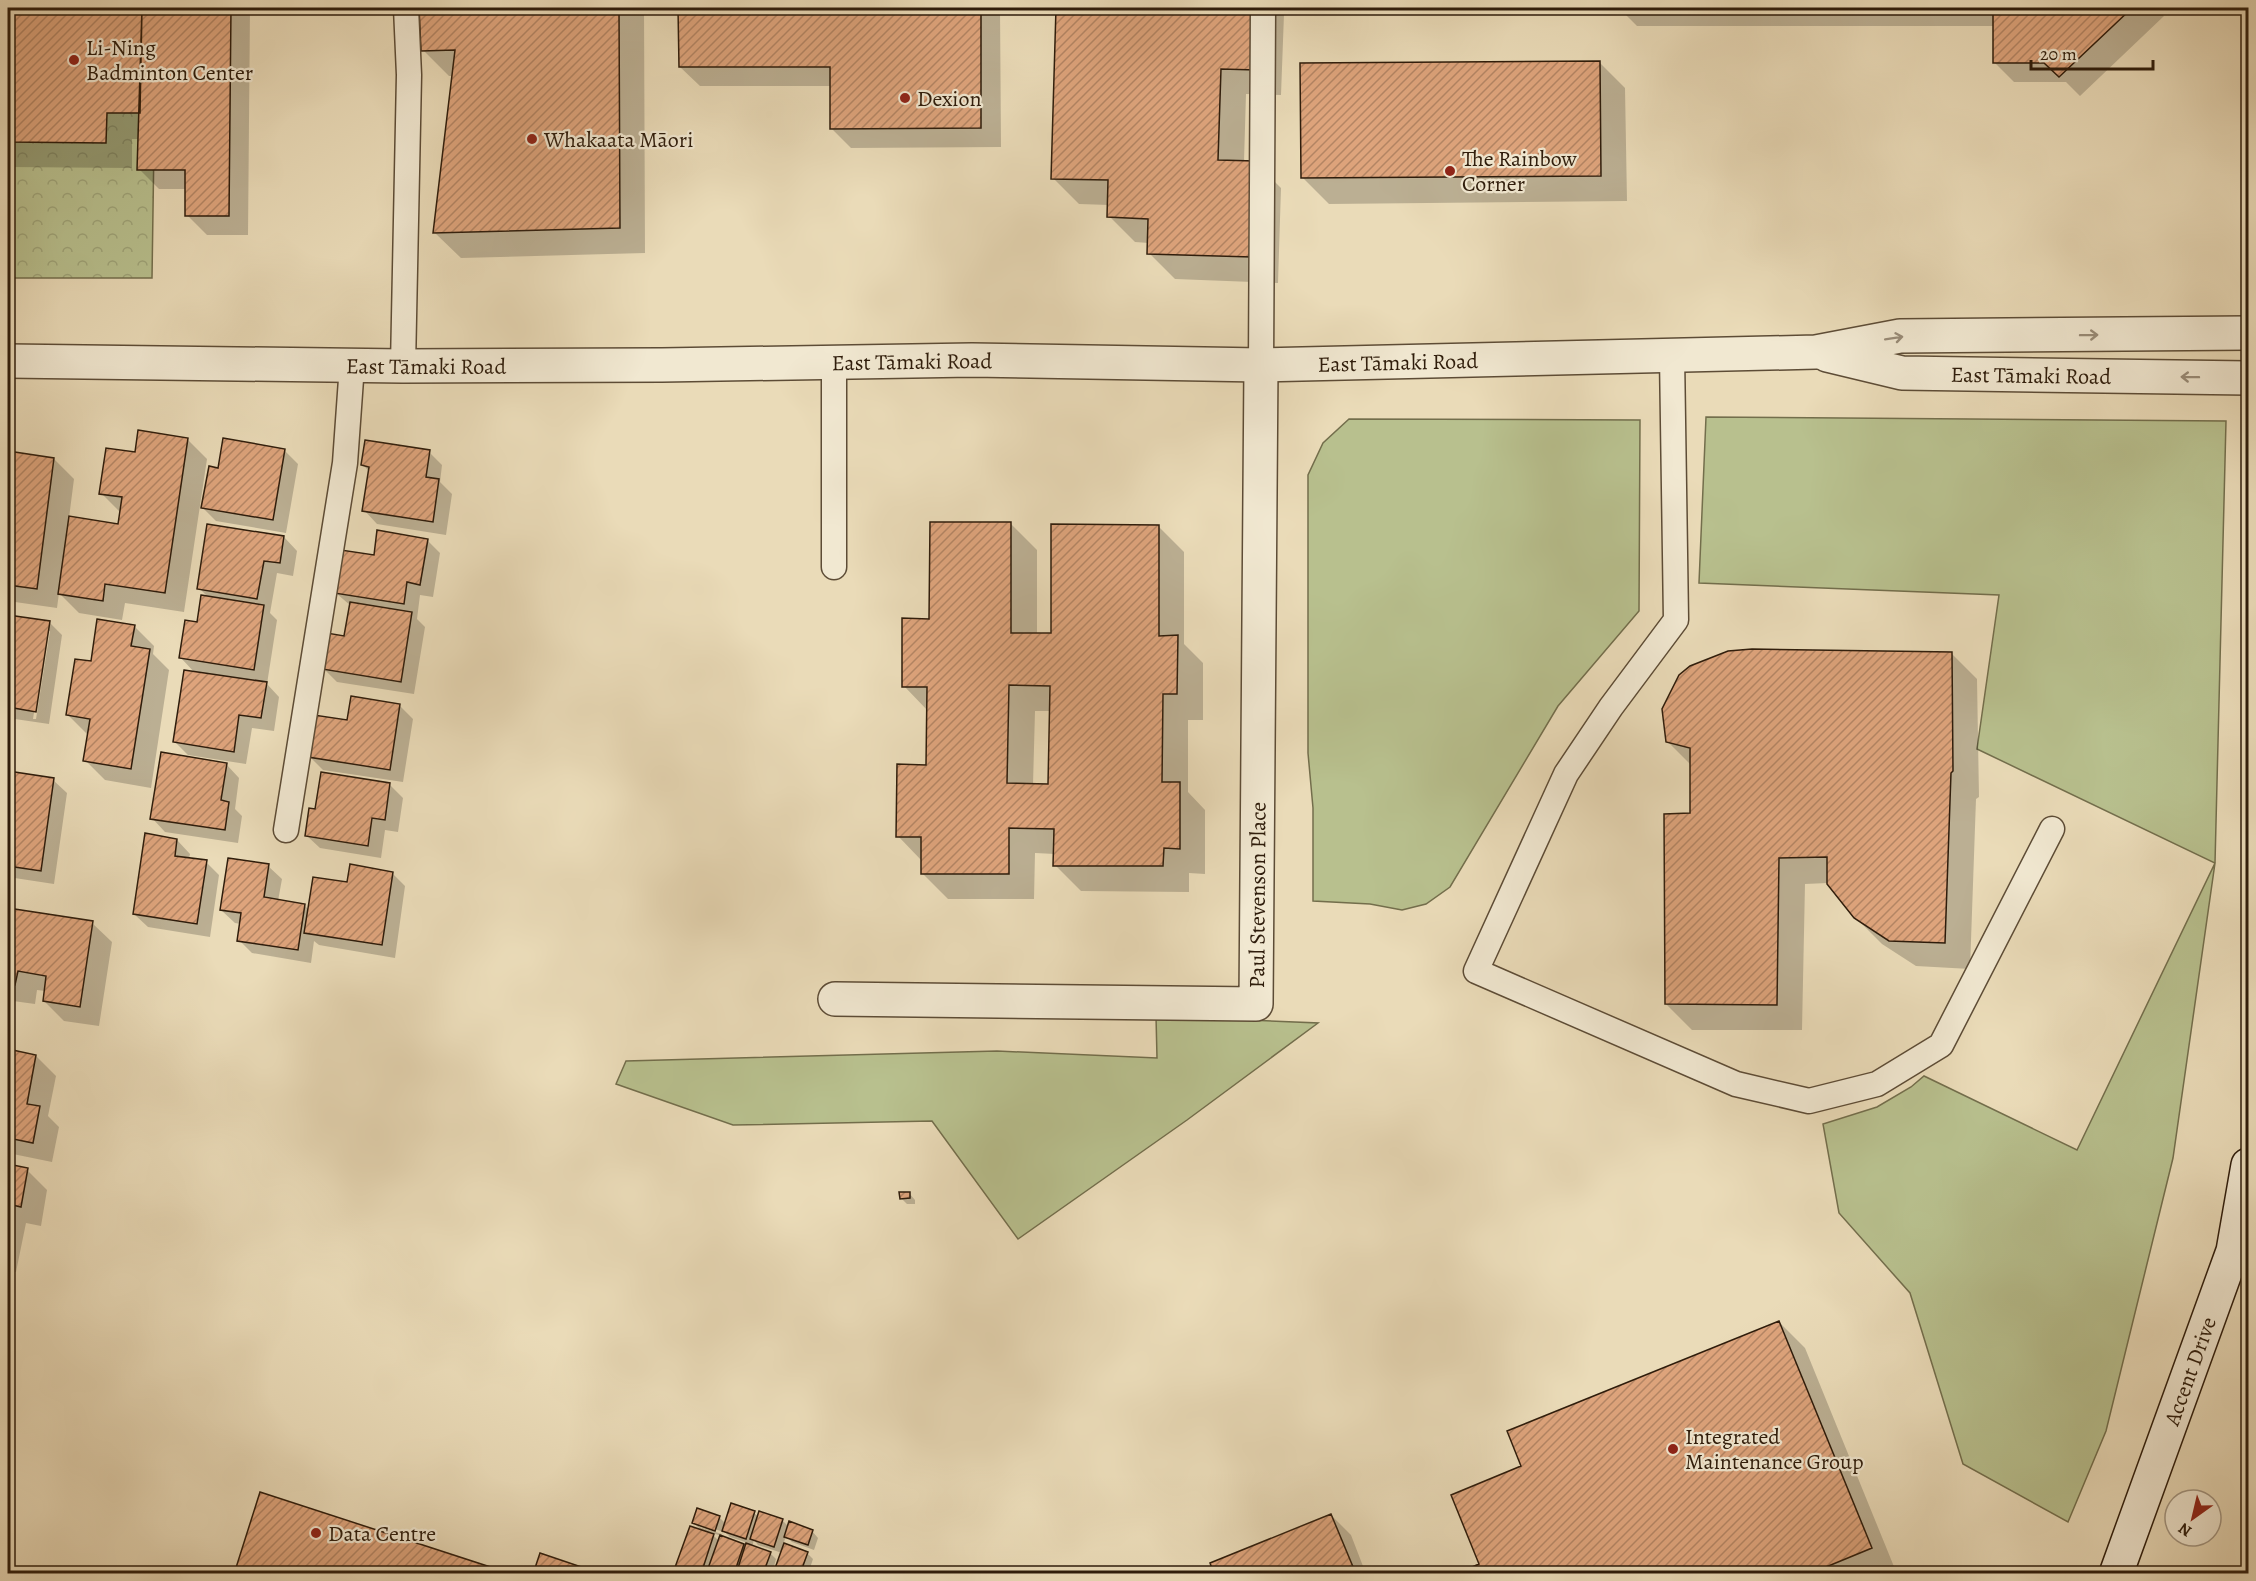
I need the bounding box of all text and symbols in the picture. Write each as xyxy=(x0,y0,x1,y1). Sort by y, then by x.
place label: Li-Ning Badminton Center xyxy=(86,33,253,88)
scale bar xyxy=(2031,33,2152,71)
text: 20 m xyxy=(2040,42,2077,66)
marker: Li-Ning Badminton Center xyxy=(67,53,81,67)
place label: Dexion xyxy=(917,84,982,114)
marker: Dexion xyxy=(898,91,912,105)
place label: Whakaata Māori xyxy=(543,125,693,155)
marker: Whakaata Māori xyxy=(525,132,539,146)
place label: The Rainbow Corner xyxy=(1462,144,1577,199)
marker: The Rainbow Corner xyxy=(1443,164,1457,178)
one-way arrow xyxy=(2078,329,2098,340)
one-way arrow xyxy=(1884,332,1903,343)
street label: East Tāmaki Road xyxy=(831,346,993,378)
street label: East Tāmaki Road xyxy=(1317,346,1479,380)
street label: East Tāmaki Road xyxy=(346,351,506,382)
street label: East Tāmaki Road xyxy=(1950,360,2111,392)
one-way arrow xyxy=(2181,371,2201,383)
street label: Paul Stevenson Place xyxy=(1242,802,1274,988)
street label: Accent Drive xyxy=(2157,1313,2224,1431)
place label: Integrated Maintenance Group xyxy=(1685,1422,1864,1477)
marker: Integrated Maintenance Group xyxy=(1666,1442,1680,1456)
north arrow xyxy=(2163,1488,2223,1548)
text: N xyxy=(2174,1517,2196,1542)
place label: Data Centre xyxy=(328,1519,436,1549)
marker: Data Centre xyxy=(309,1526,323,1540)

